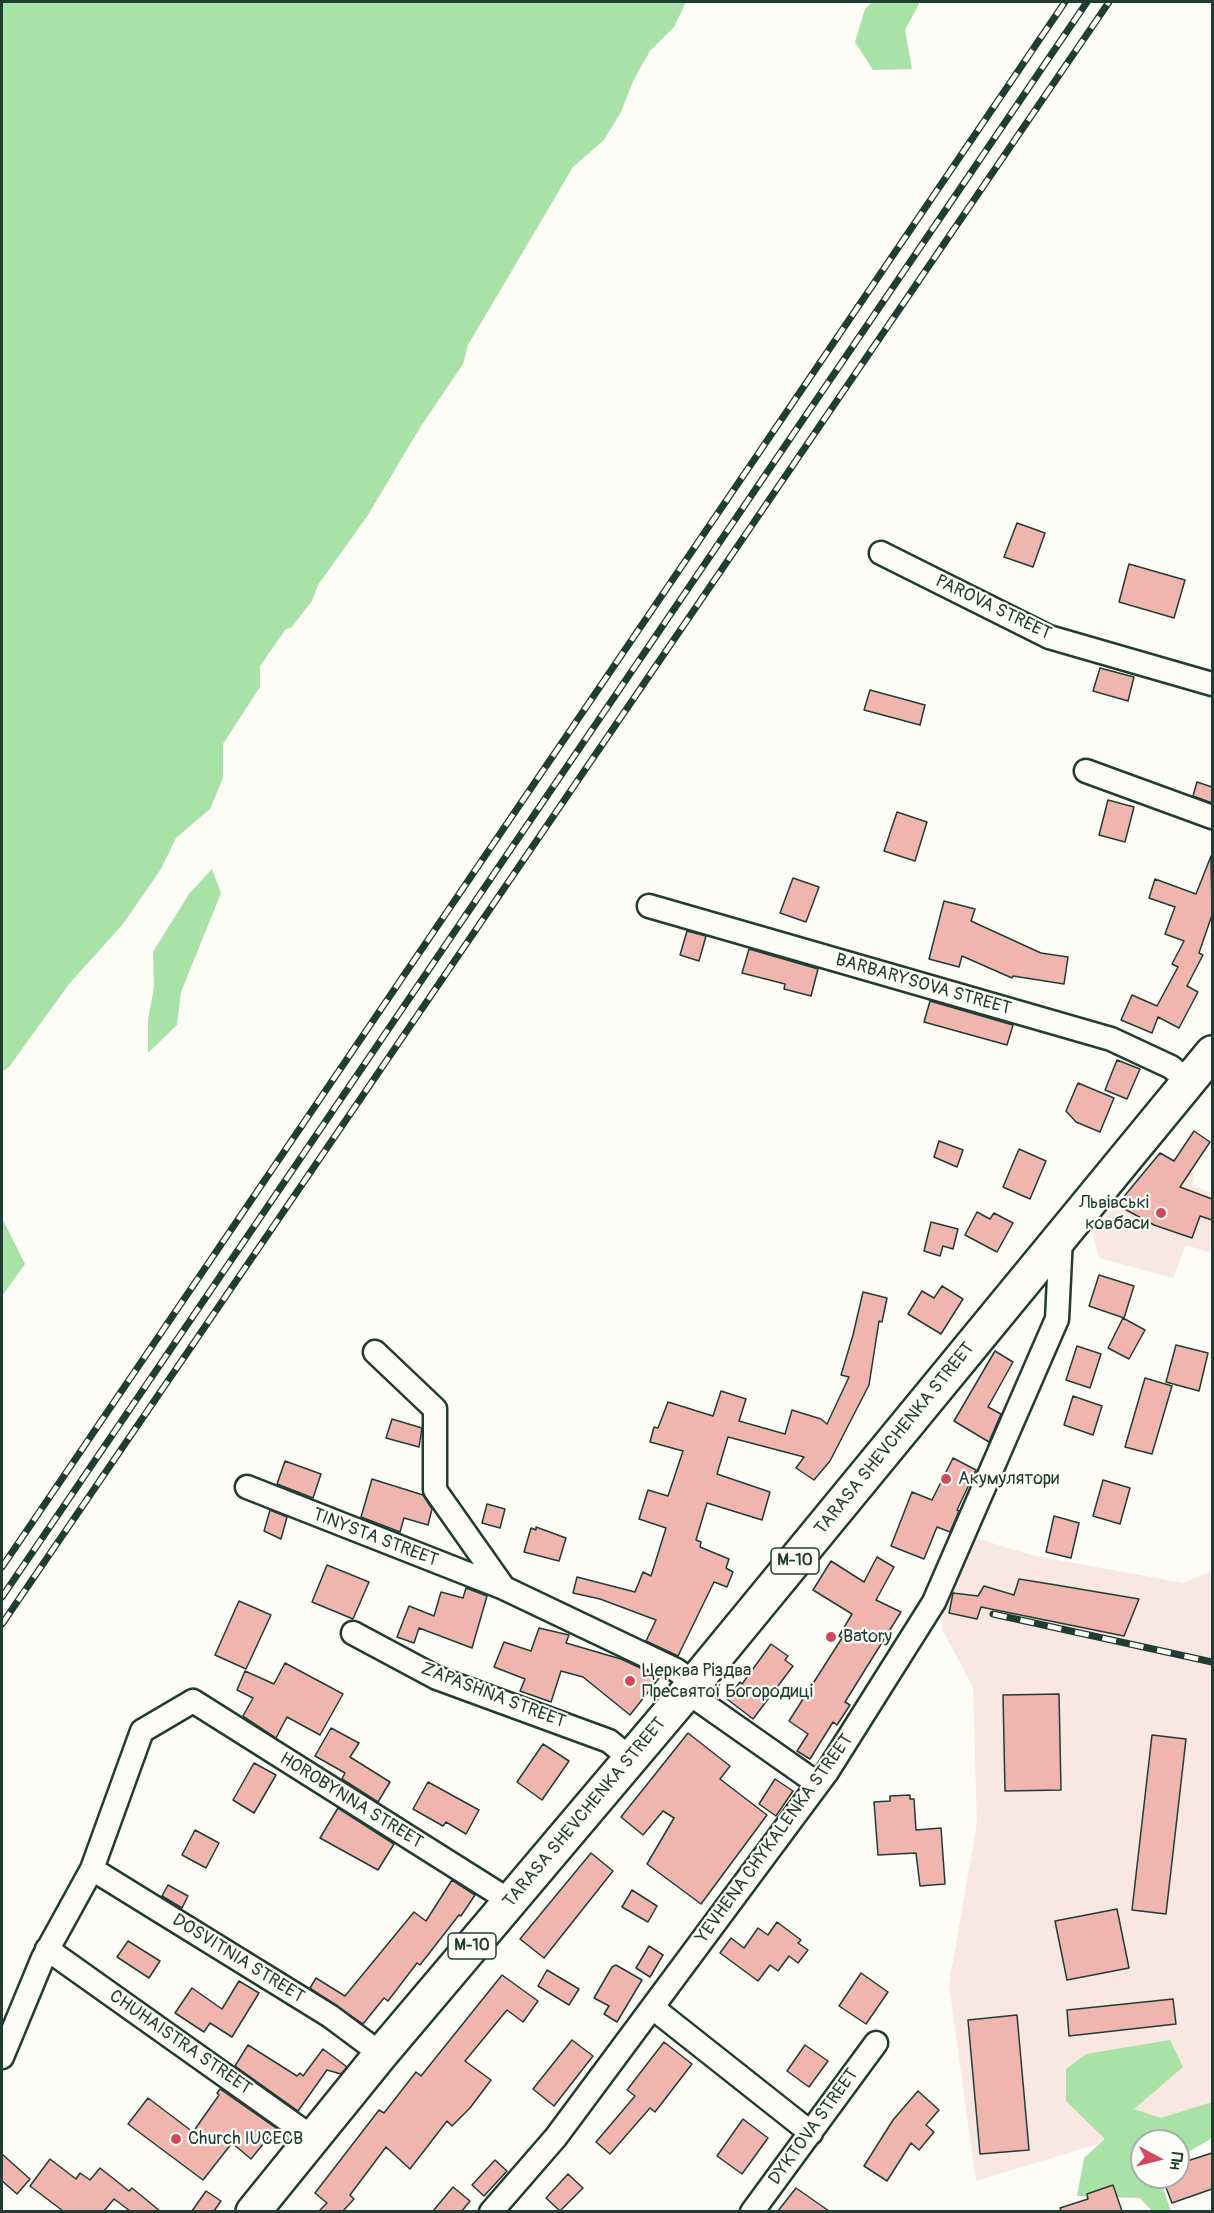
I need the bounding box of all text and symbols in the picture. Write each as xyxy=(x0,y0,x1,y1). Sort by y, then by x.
street label: PAROVA STREET xyxy=(932,571,1054,645)
street label: BARBARYSOVA STREET xyxy=(833,950,1013,1020)
place label: Львівські ковбаси xyxy=(1079,1192,1149,1234)
marker: Львівські ковбаси xyxy=(1154,1206,1168,1220)
street label: TARASA SHEVCHENKA STREET xyxy=(811,1338,979,1540)
place label: Акумулятори xyxy=(958,1468,1059,1490)
marker: Акумулятори xyxy=(939,1472,953,1486)
street label: TINYSTA STREET xyxy=(309,1504,441,1572)
road number: М-10 xyxy=(771,1548,819,1574)
place label: Batory xyxy=(843,1626,892,1648)
marker: Batory xyxy=(824,1630,838,1644)
street label: ZAPASHNA STREET xyxy=(418,1659,568,1733)
place label: Церква Різдва Пресвятої Богородиці xyxy=(642,1660,813,1702)
marker: Церква Різдва Пресвятої Богородиці xyxy=(623,1674,637,1688)
street label: TARASA SHEVCHENKA STREET xyxy=(499,1713,671,1913)
street label: YEVHENA CHYKALENKA STREET xyxy=(692,1730,858,1948)
street label: HOROBYNNA STREET xyxy=(275,1748,427,1854)
street label: DOSVITNIA STREET xyxy=(168,1910,308,2008)
road number: М-10 xyxy=(448,1933,496,1959)
street label: CHUHAISTRA STREET xyxy=(105,1986,255,2100)
street label: DYKTOVA STREET xyxy=(765,2065,863,2189)
place label: Church IUCECB xyxy=(188,2128,303,2150)
north arrow xyxy=(1130,2129,1190,2189)
marker: Church IUCECB xyxy=(169,2132,183,2146)
text: Пн xyxy=(1165,2151,1187,2171)

